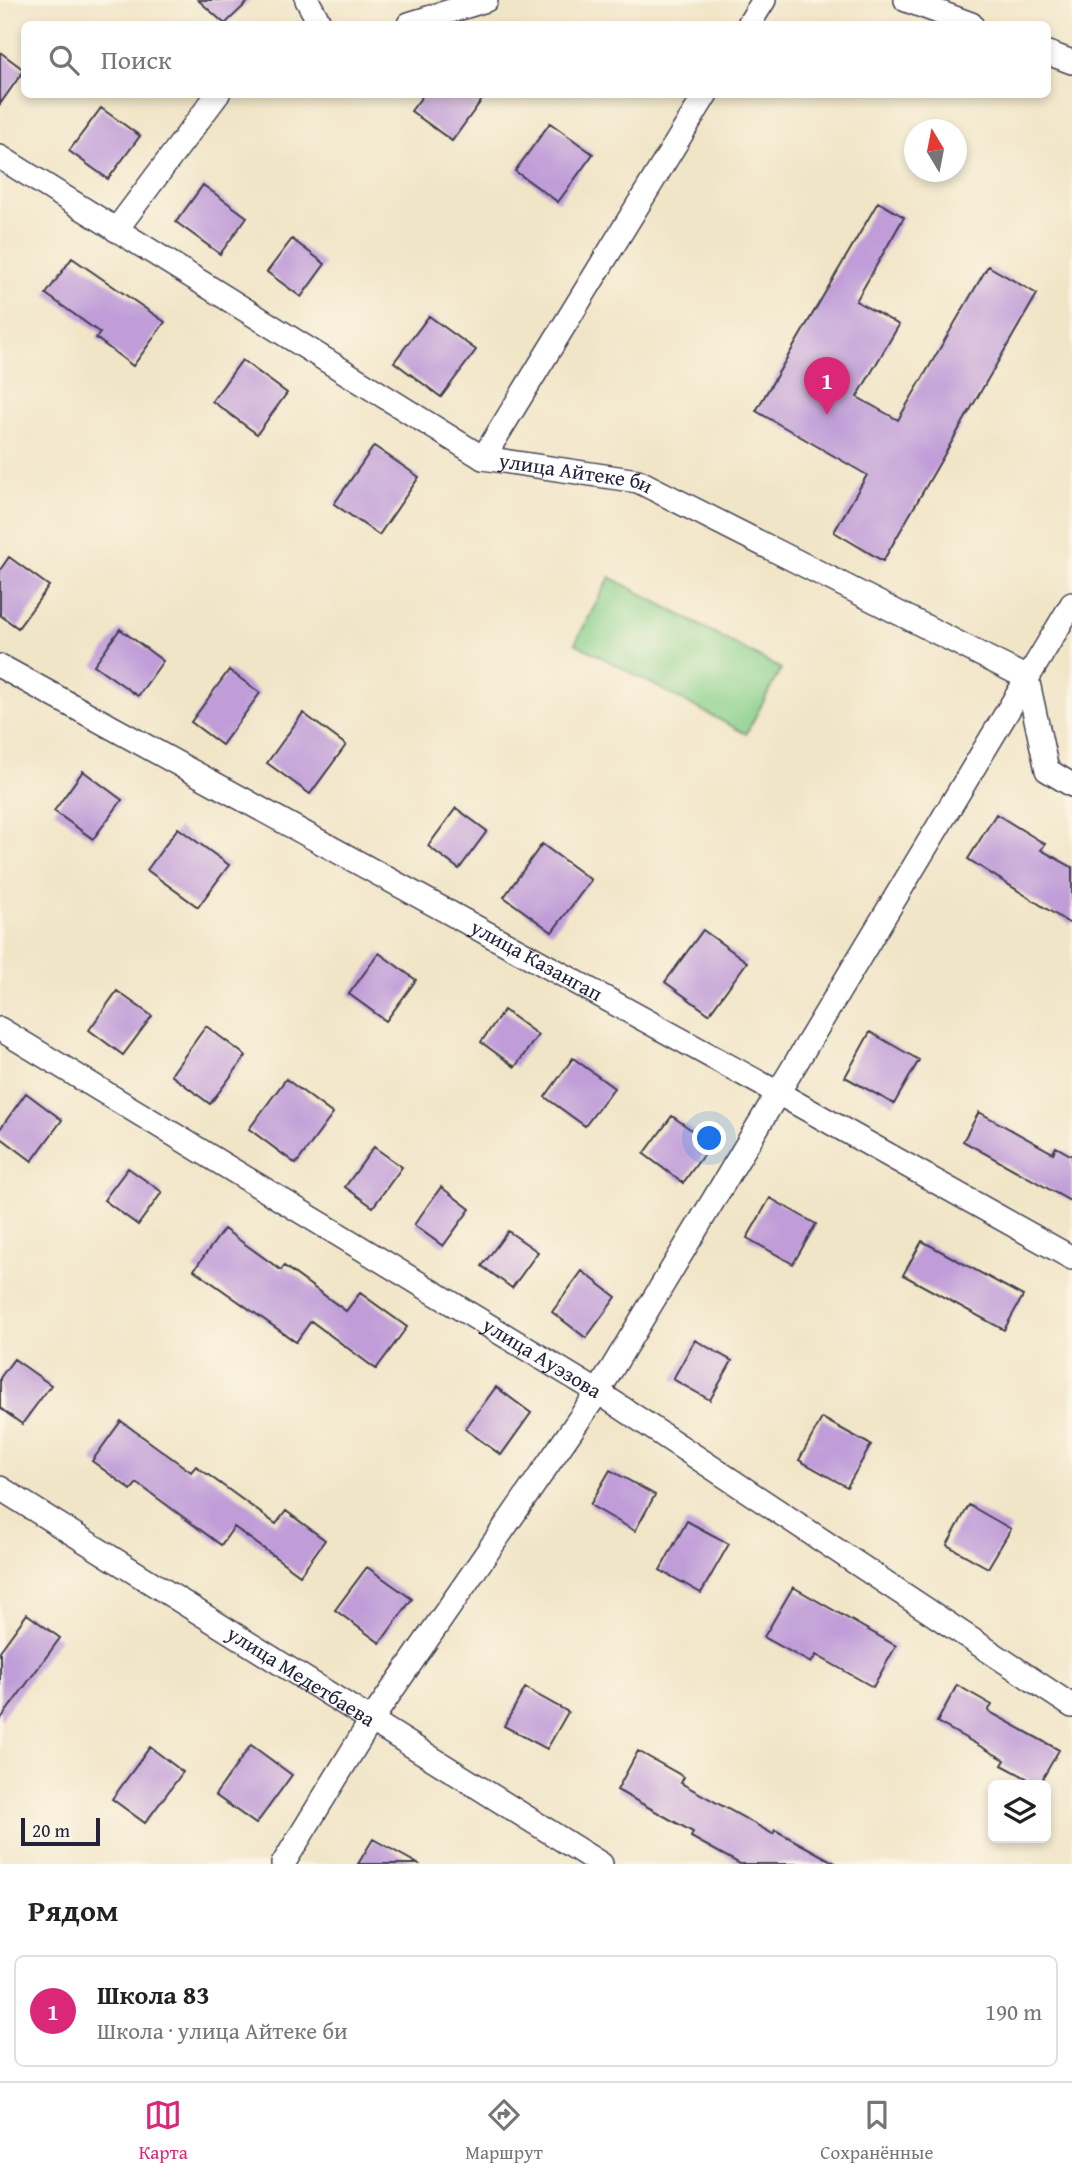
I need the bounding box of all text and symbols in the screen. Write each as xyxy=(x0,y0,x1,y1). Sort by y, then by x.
search box xyxy=(21,21,1051,98)
text: Поиск xyxy=(101,40,172,79)
icon: search xyxy=(45,41,83,79)
north arrow xyxy=(904,119,967,182)
pin: 1 xyxy=(804,357,850,415)
street label: улица Айтеке би xyxy=(496,444,658,501)
street label: улица Казангап xyxy=(464,911,608,1009)
your location xyxy=(692,1121,726,1155)
street label: улица Ауэзова xyxy=(476,1309,608,1406)
street label: улица Медетбаева xyxy=(220,1617,382,1734)
map controls xyxy=(988,1780,1051,1843)
button: layers xyxy=(988,1780,1051,1843)
scale bar xyxy=(21,1815,100,1847)
text: 20 m xyxy=(32,1816,70,1844)
text: Рядом xyxy=(28,1888,119,1932)
text: Школа 83 xyxy=(97,1975,210,2014)
text: 1 xyxy=(47,1995,59,2028)
text: 190 m xyxy=(985,1995,1042,2028)
text: Школа · улица Айтеке би xyxy=(97,2014,348,2047)
tab: Карта xyxy=(139,2096,188,2166)
tab: Маршрут xyxy=(465,2096,543,2166)
tab: Сохранённые xyxy=(820,2096,933,2166)

